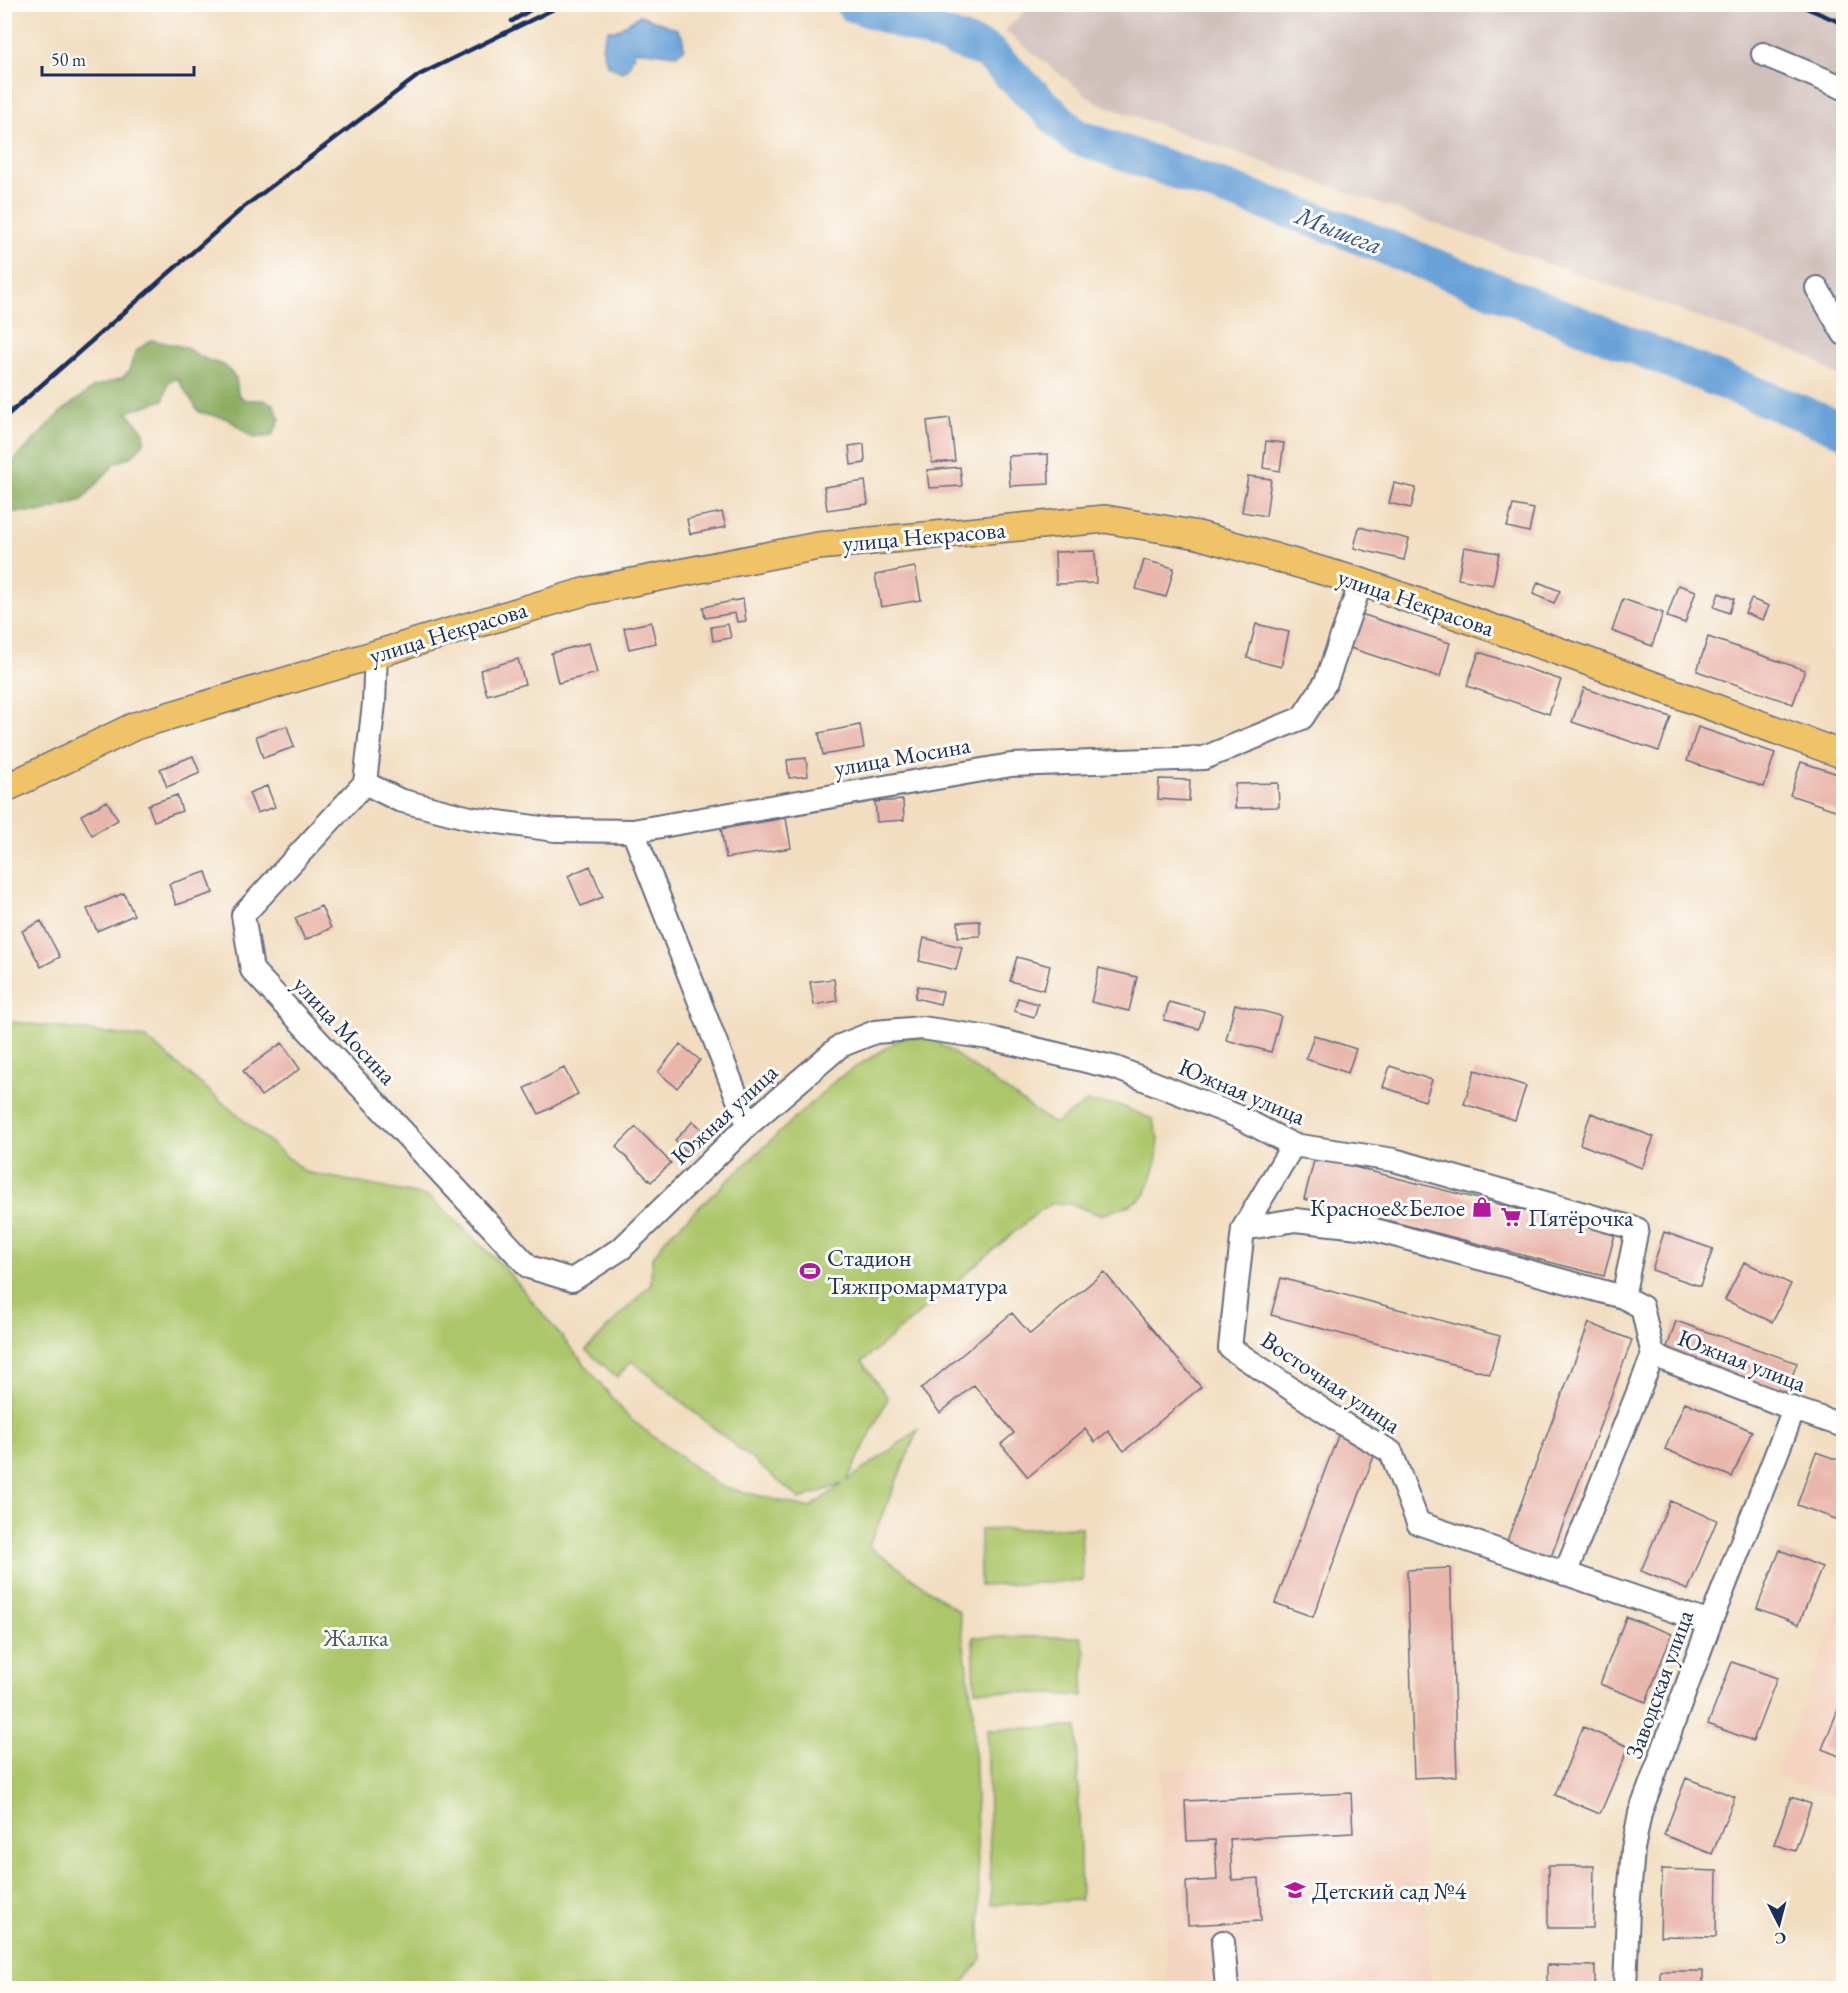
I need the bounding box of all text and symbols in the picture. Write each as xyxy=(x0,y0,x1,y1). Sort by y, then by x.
scale bar xyxy=(42,39,194,77)
text: 50 m xyxy=(51,48,86,71)
water label: Мышега xyxy=(1289,197,1387,262)
street label: улица Некрасова xyxy=(841,513,1007,559)
street label: улица Некрасова xyxy=(1334,561,1499,643)
street label: улица Некрасова xyxy=(365,593,531,671)
street label: улица Мосина xyxy=(831,729,973,783)
street label: улица Мосина xyxy=(287,969,404,1091)
street label: Южная улица xyxy=(1174,1050,1311,1132)
street label: Южная улица xyxy=(664,1056,784,1171)
place label: Красное&Белое xyxy=(1310,1192,1465,1223)
shop icon: Красное&Белое xyxy=(1470,1195,1494,1219)
place label: Пятёрочка xyxy=(1528,1202,1634,1233)
supermarket icon: Пятёрочка xyxy=(1499,1205,1523,1229)
place label: Стадион Тяжпромарматура xyxy=(827,1242,1008,1301)
sports icon: Стадион Тяжпромарматура xyxy=(798,1259,822,1283)
street label: Южная улица xyxy=(1673,1321,1811,1399)
street label: Восточная улица xyxy=(1255,1324,1407,1440)
street label: Заводская улица xyxy=(1618,1605,1700,1763)
park label: Жалка xyxy=(322,1622,389,1653)
place label: Детский сад №4 xyxy=(1312,1875,1467,1906)
school or university icon: Детский сад №4 xyxy=(1283,1878,1307,1902)
north arrow xyxy=(1749,1894,1809,1954)
text: С xyxy=(1774,1927,1787,1949)

